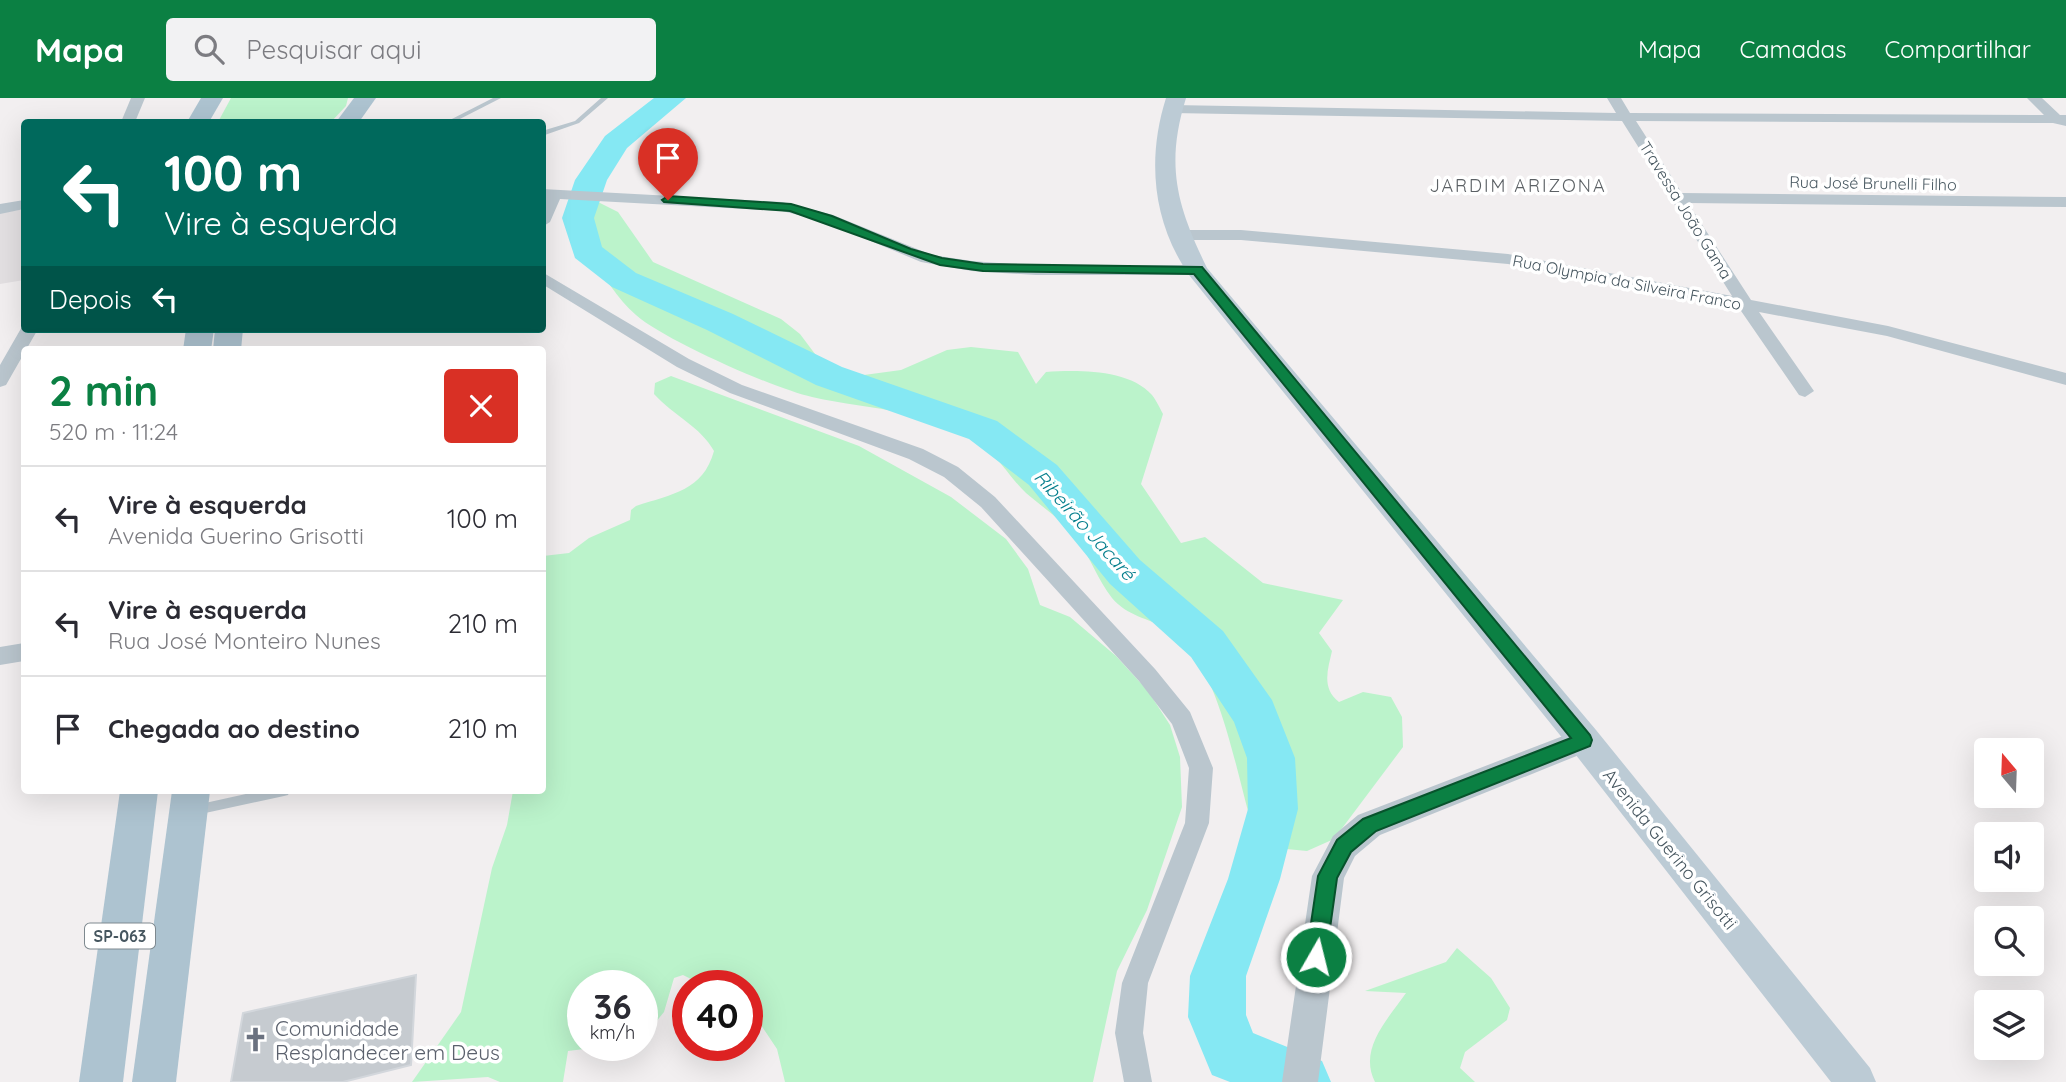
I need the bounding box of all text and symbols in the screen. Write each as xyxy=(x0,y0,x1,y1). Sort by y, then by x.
search box xyxy=(166,18,656,81)
text: Mapa xyxy=(35,29,124,70)
icon: search xyxy=(190,30,228,68)
text: Pesquisar aqui xyxy=(246,33,422,66)
text: Mapa xyxy=(1638,34,1701,64)
text: Camadas xyxy=(1739,34,1846,64)
text: Compartilhar xyxy=(1884,34,2031,64)
pin xyxy=(638,128,698,200)
street label: Travessa João Gama xyxy=(1635,137,1737,283)
icon: arrive xyxy=(649,139,687,177)
text: 100 m xyxy=(164,142,302,203)
icon: left xyxy=(49,147,140,238)
street label: Rua José Brunelli Filho xyxy=(1789,172,1957,194)
district label: JARDIM ARIZONA xyxy=(1429,174,1607,197)
text: Vire à esquerda xyxy=(164,203,398,243)
street label: Rua Olympia da Silveira Franco xyxy=(1511,250,1743,314)
icon: left xyxy=(146,280,184,318)
text: Depois xyxy=(49,283,132,316)
text: 2 min xyxy=(49,364,158,417)
button: close xyxy=(444,369,518,443)
text: 520 m · 11:24 xyxy=(49,417,178,446)
water label: Ribeirão Jacaré xyxy=(1029,465,1142,586)
text: Vire à esquerda xyxy=(108,488,307,521)
icon: left xyxy=(49,500,87,538)
text: 100 m xyxy=(447,502,518,535)
text: Avenida Guerino Grisotti xyxy=(108,521,364,550)
text: Vire à esquerda xyxy=(108,593,307,626)
icon: left xyxy=(49,605,87,643)
text: 210 m xyxy=(448,607,518,640)
text: Rua José Monteiro Nunes xyxy=(108,626,381,655)
icon: arrive xyxy=(49,710,87,748)
text: Chegada ao destino xyxy=(108,712,360,745)
text: 210 m xyxy=(448,712,518,745)
north arrow xyxy=(1974,738,2044,808)
map controls xyxy=(1974,738,2044,1060)
street label: Avenida Guerino Grisotti xyxy=(1598,764,1742,934)
button: sound xyxy=(1974,822,2044,892)
button: search xyxy=(1974,906,2044,976)
position arrow xyxy=(1279,920,1353,994)
road number: SP-063 xyxy=(85,923,155,948)
speed limit sign: 40 xyxy=(672,970,763,1061)
text: 36 xyxy=(593,984,632,1028)
button: layers xyxy=(1974,990,2044,1060)
place label: Comunidade Resplandecer em Deus xyxy=(275,1015,500,1065)
text: km/h xyxy=(590,1021,635,1044)
church icon: Comunidade Resplandecer em Deus xyxy=(241,1026,269,1054)

